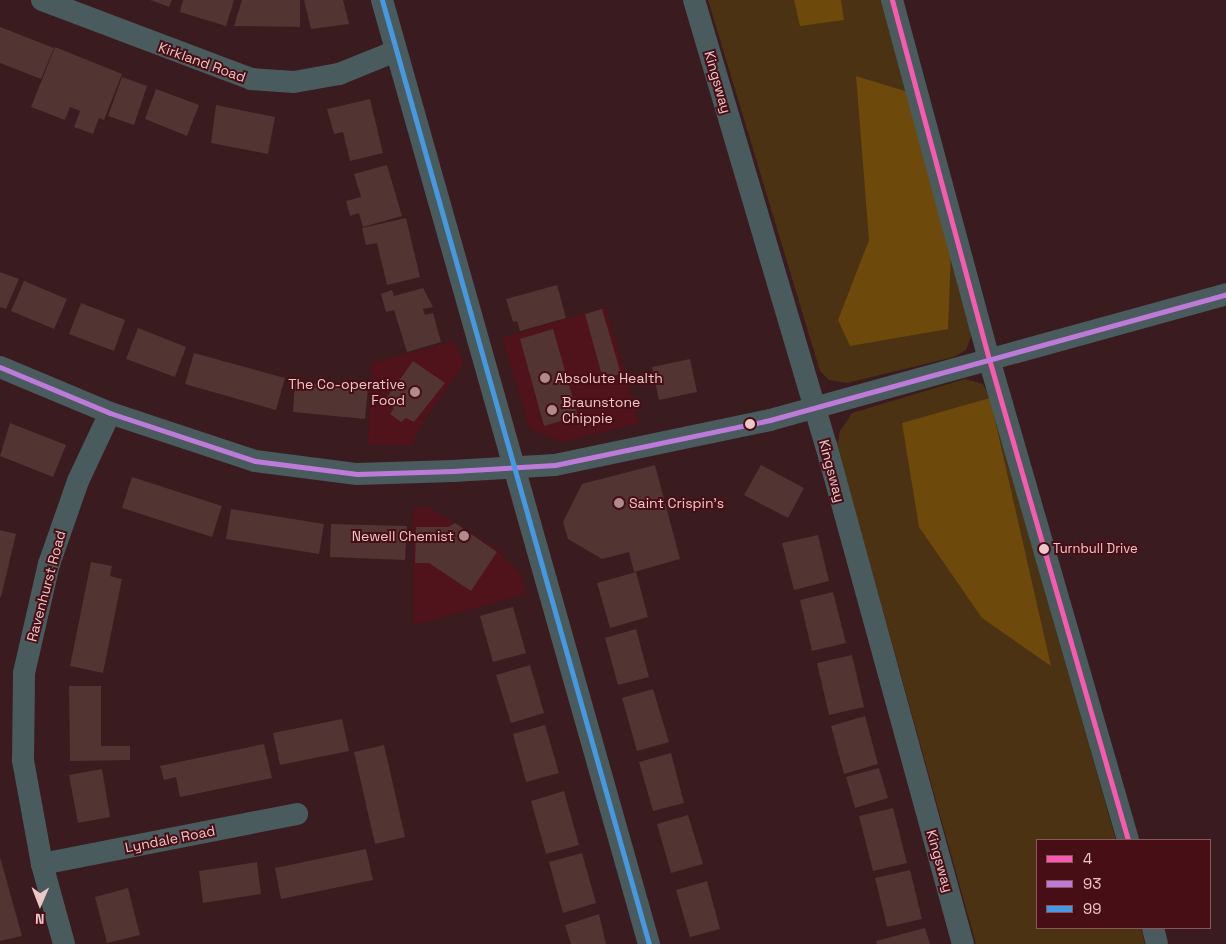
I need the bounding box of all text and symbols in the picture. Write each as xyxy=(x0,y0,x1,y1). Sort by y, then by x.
street label: Kirkland Road xyxy=(156,38,248,86)
street label: Kingsway xyxy=(701,49,735,115)
place label: Absolute Health xyxy=(555,370,663,386)
marker: Absolute Health xyxy=(539,372,551,384)
place label: The Co-operative Food xyxy=(288,376,405,408)
marker: The Co-operative Food xyxy=(409,386,421,398)
place label: Braunstone Chippie xyxy=(562,394,640,427)
marker: Braunstone Chippie xyxy=(546,404,558,416)
unlabelled marker xyxy=(745,419,755,429)
street label: Kingsway xyxy=(816,438,848,504)
place label: Saint Crispin's xyxy=(629,495,724,511)
marker: Saint Crispin's xyxy=(613,497,625,509)
place label: Newell Chemist xyxy=(352,528,454,544)
street label: Ravenhurst Road xyxy=(23,529,69,643)
marker: Newell Chemist xyxy=(458,530,470,542)
place label: Turnbull Drive xyxy=(1053,541,1138,557)
marker: Turnbull Drive xyxy=(1039,544,1049,554)
street label: Lyndale Road xyxy=(123,822,217,856)
street label: Kingsway xyxy=(923,828,957,894)
legend xyxy=(1036,839,1211,929)
text: 4 xyxy=(1083,849,1092,868)
text: 93 xyxy=(1083,874,1101,893)
north arrow xyxy=(15,879,65,929)
text: 99 xyxy=(1083,899,1101,918)
text: N xyxy=(35,910,45,928)

